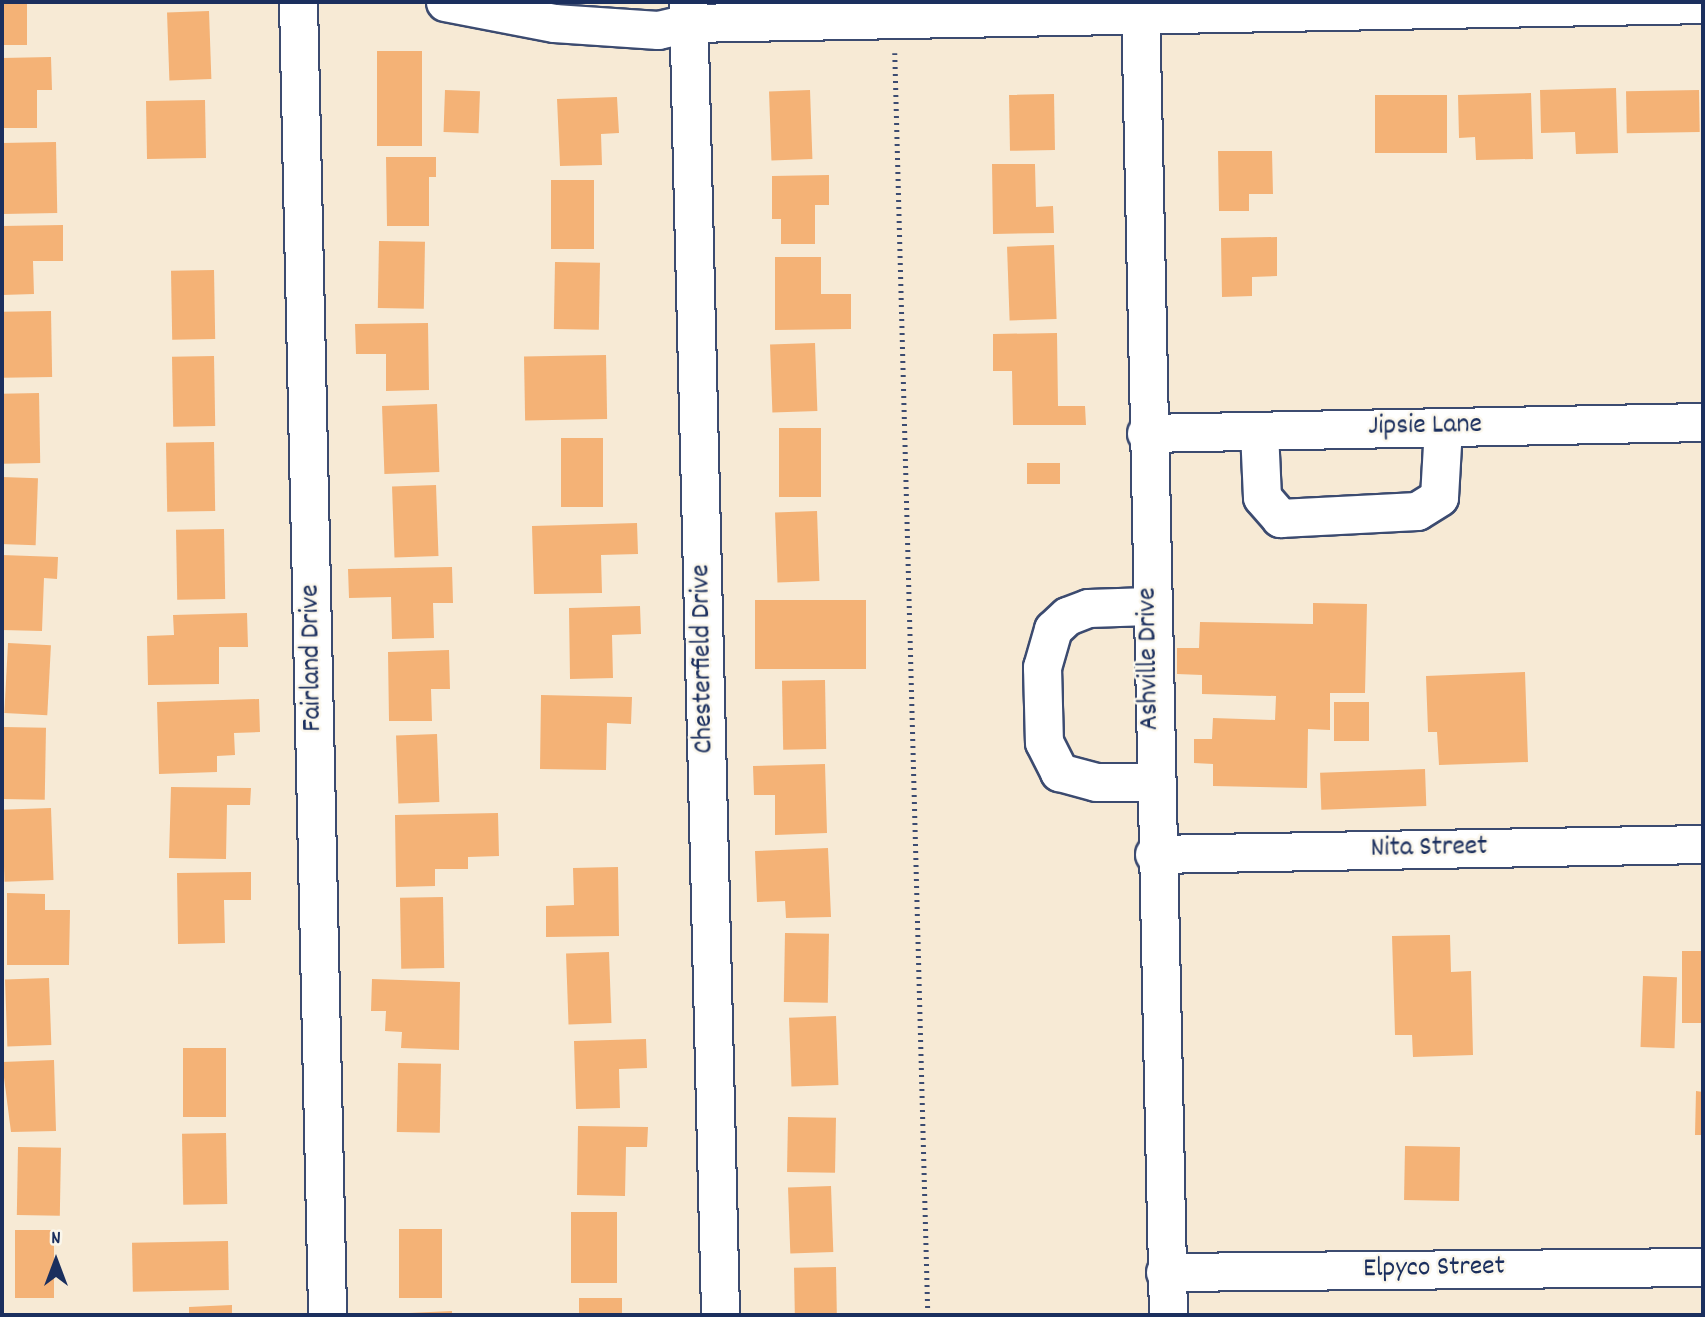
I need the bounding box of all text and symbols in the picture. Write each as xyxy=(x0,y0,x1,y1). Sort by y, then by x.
street label: Jipsie Lane xyxy=(1368,409,1482,445)
street label: Chesterfield Drive xyxy=(686,564,722,754)
street label: Fairland Drive xyxy=(295,584,331,732)
street label: Ashville Drive xyxy=(1132,587,1168,731)
street label: Nita Street xyxy=(1370,831,1488,867)
north arrow xyxy=(21,1226,91,1296)
text: N xyxy=(51,1226,61,1253)
street label: Elpyco Street xyxy=(1363,1251,1505,1287)

